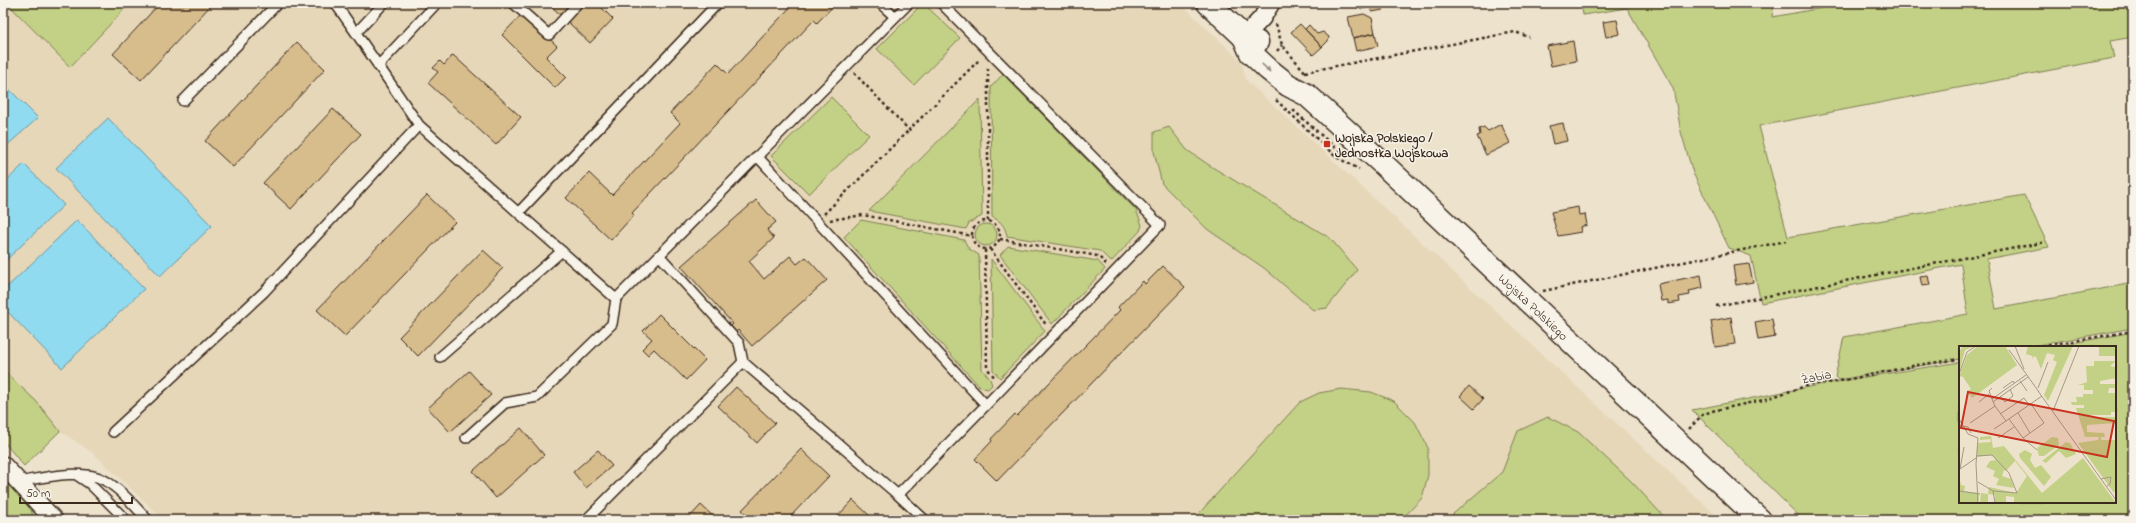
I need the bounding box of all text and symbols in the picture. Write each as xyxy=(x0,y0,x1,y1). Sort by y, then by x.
one-way arrow xyxy=(1261,63,1271,73)
place label: Wojska Polskiego / Jednostka Wojskowa xyxy=(1335,129,1448,163)
marker: Wojska Polskiego / Jednostka Wojskowa xyxy=(1322,139,1332,149)
street label: Wojska Polskiego xyxy=(1493,270,1572,346)
inset map xyxy=(1959,346,2116,503)
street label: Żabia xyxy=(1799,365,1833,390)
scale bar xyxy=(20,479,132,505)
text: 50 m xyxy=(26,485,50,503)

